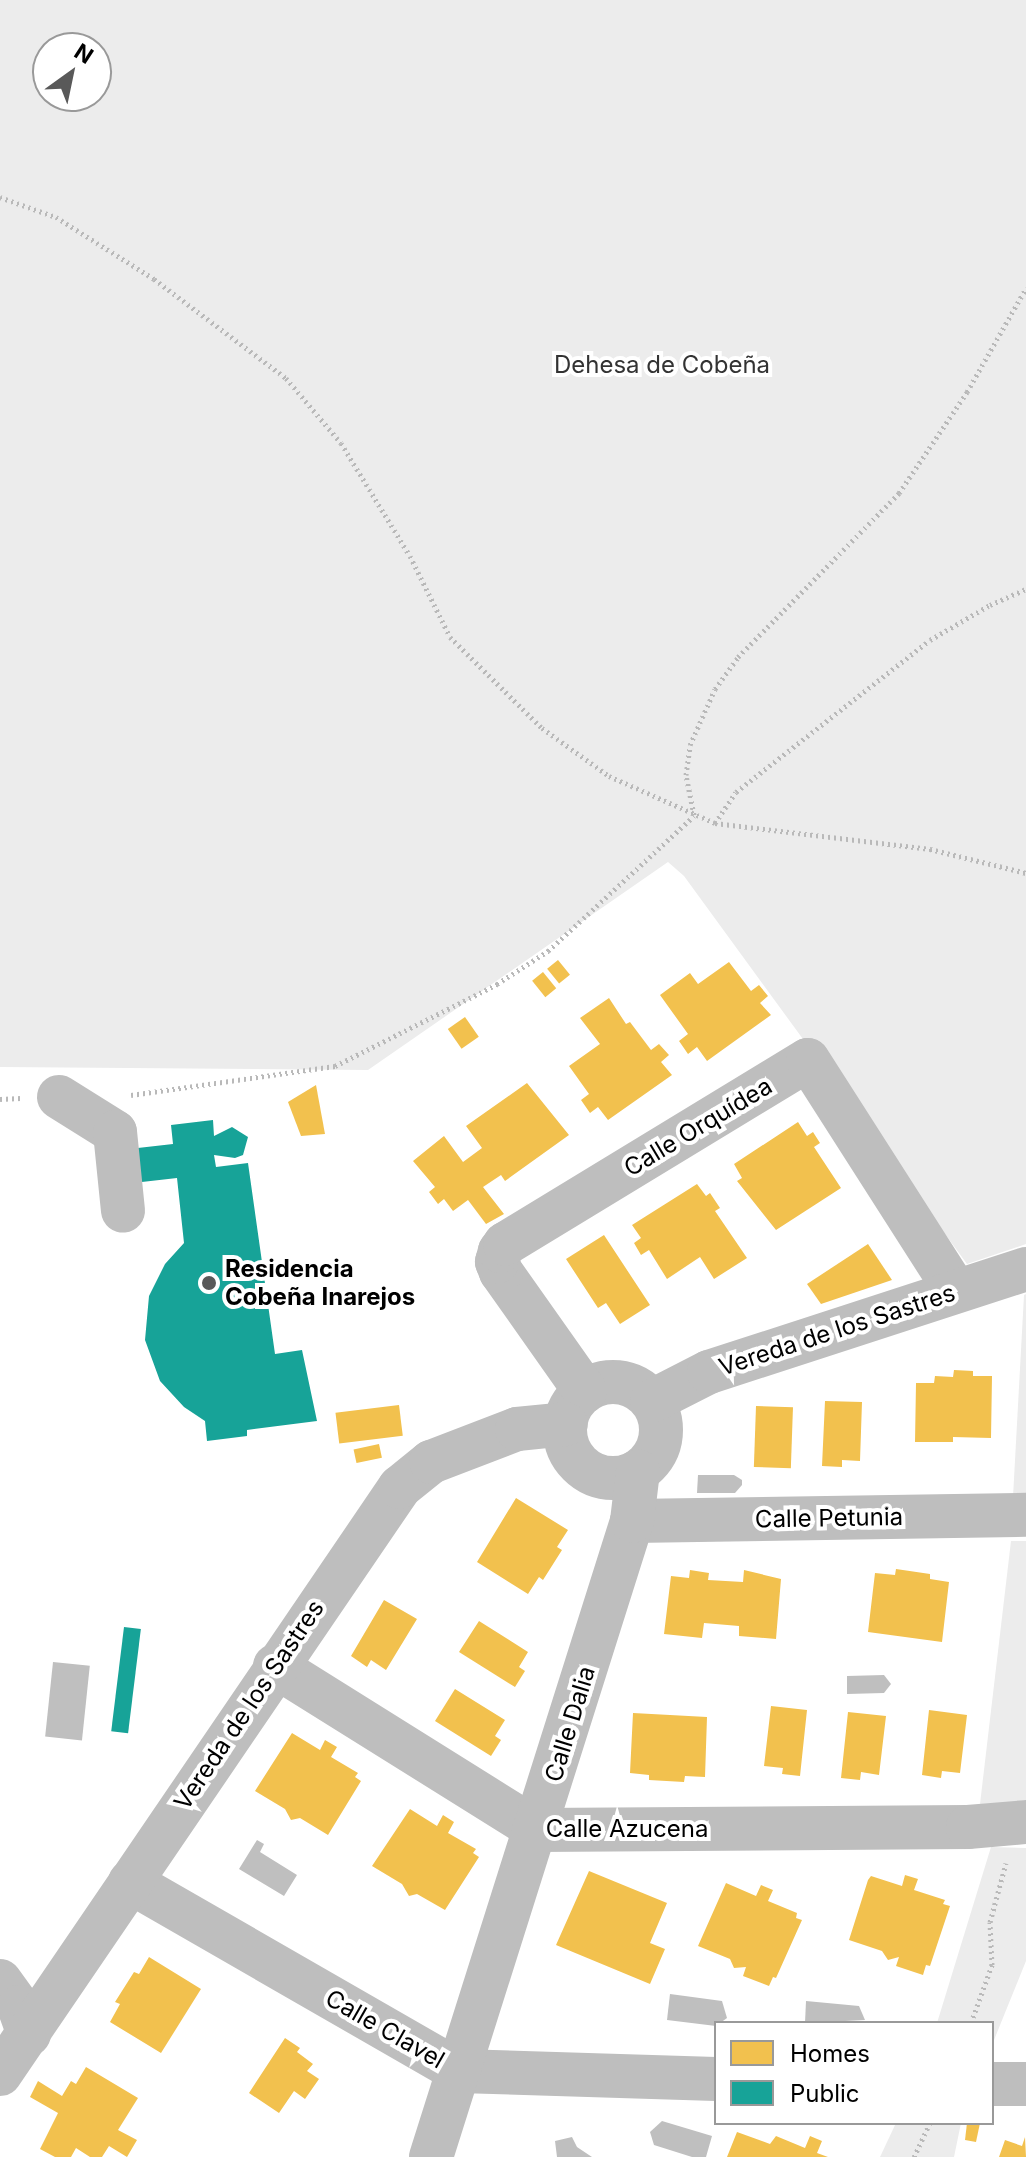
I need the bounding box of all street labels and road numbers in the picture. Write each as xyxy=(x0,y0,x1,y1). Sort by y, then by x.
street label: Calle Orquídea xyxy=(619,1072,777,1182)
street label: Vereda de los Sastres xyxy=(715,1278,959,1382)
street label: Calle Petunia xyxy=(755,1502,903,1534)
street label: Vereda de los Sastres xyxy=(168,1595,330,1815)
street label: Calle Dalia xyxy=(539,1663,601,1785)
street label: Calle Azucena xyxy=(546,1815,708,1843)
street label: Calle Clavel xyxy=(320,1983,450,2075)

